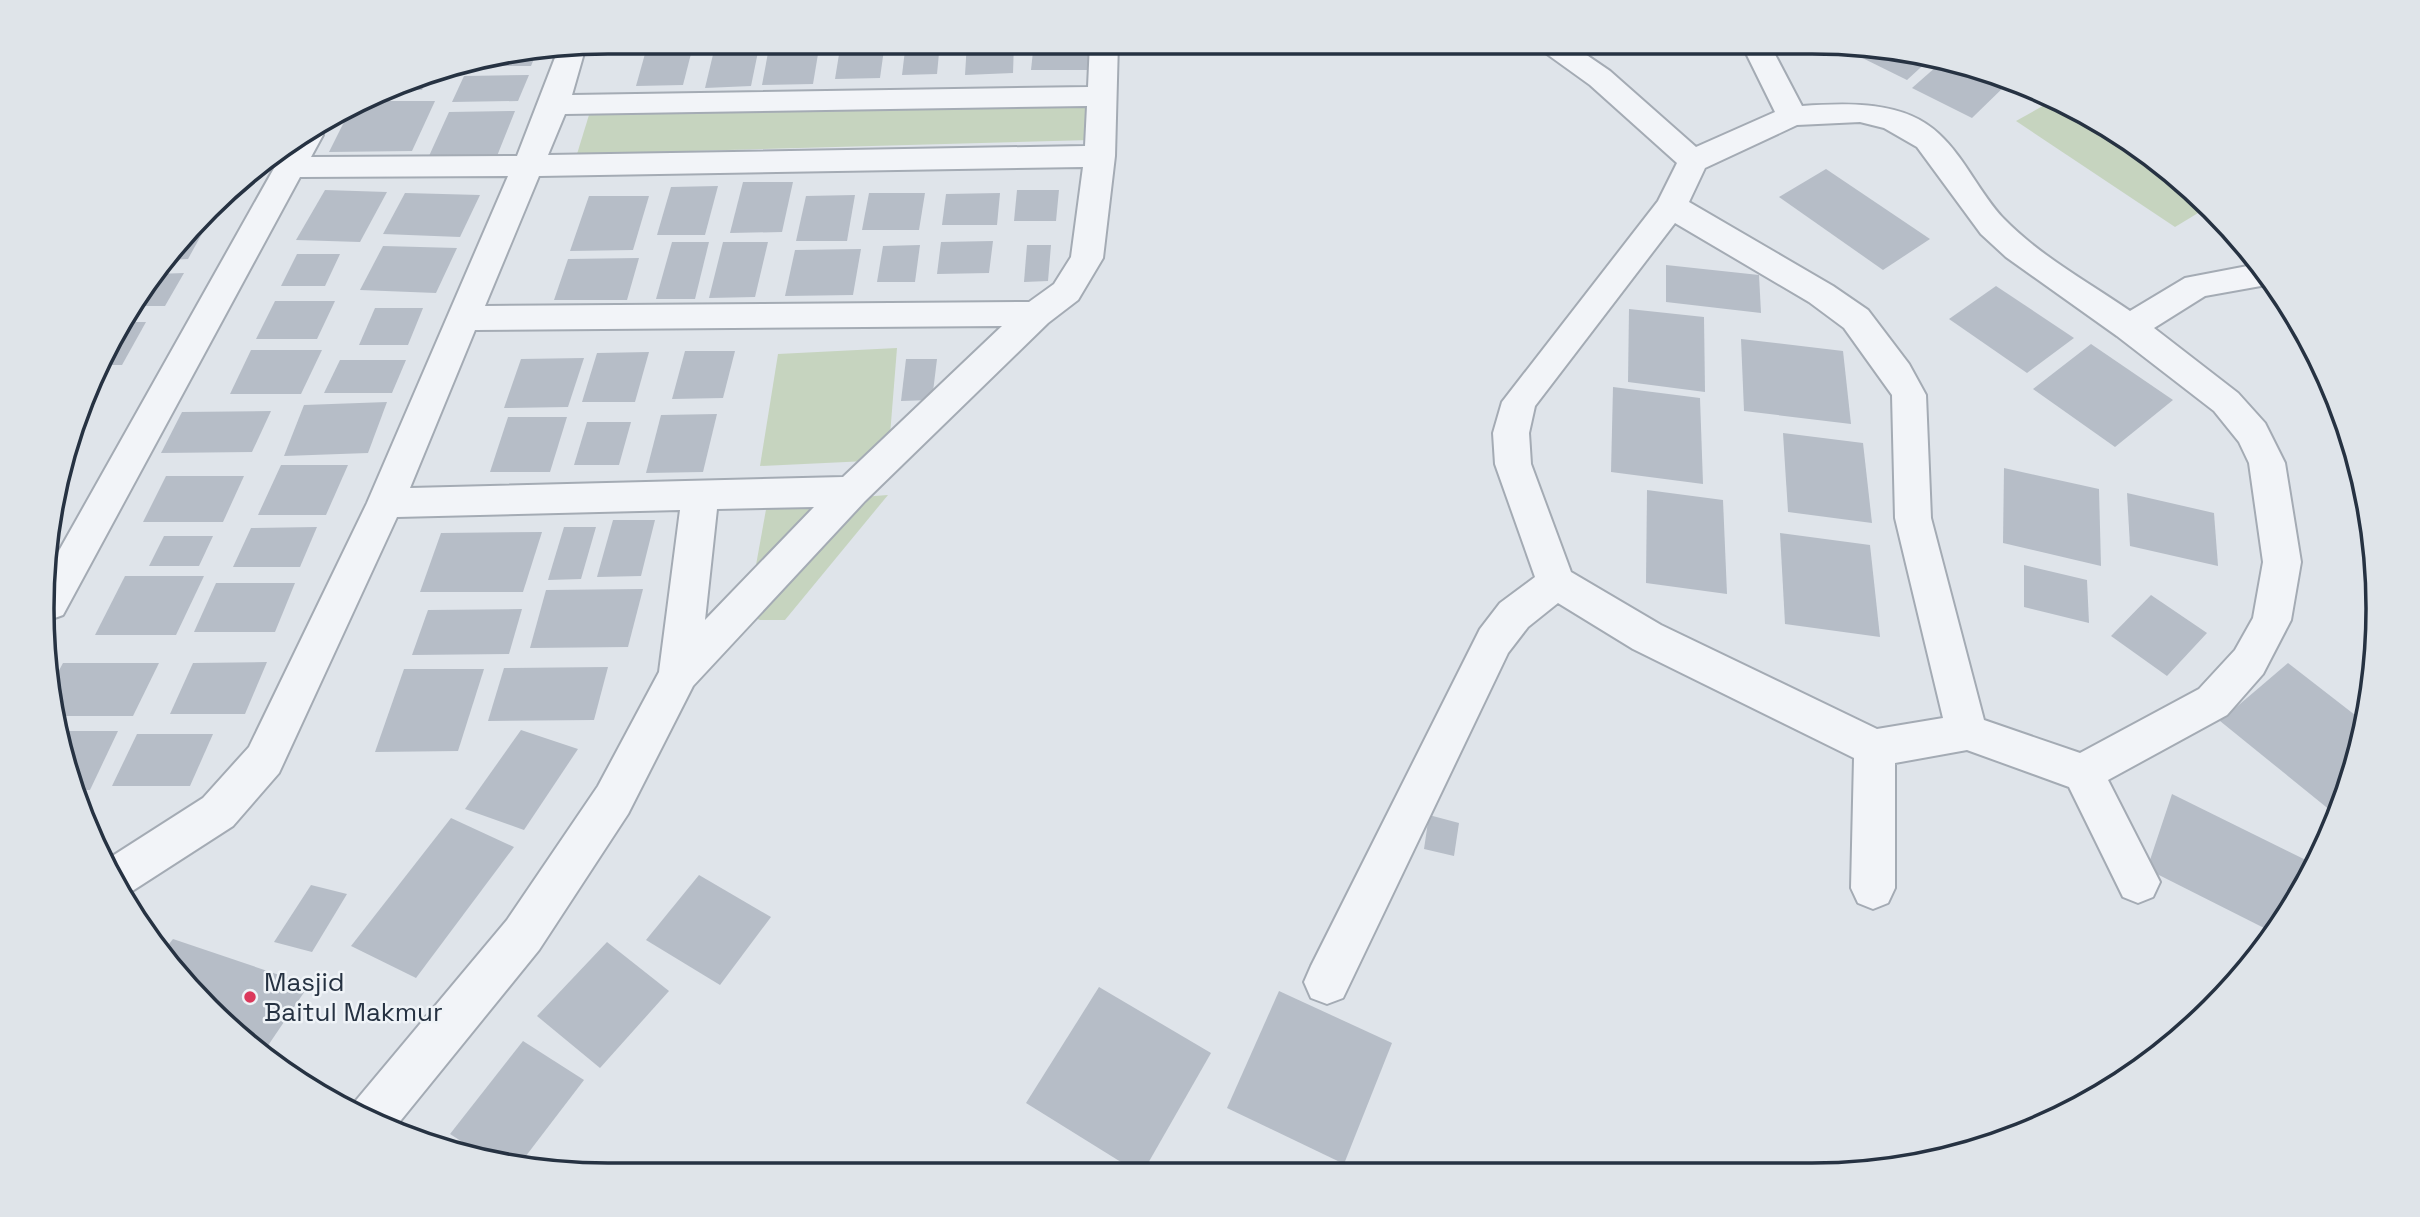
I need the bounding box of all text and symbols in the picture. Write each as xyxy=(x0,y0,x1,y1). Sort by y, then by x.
place label: Masjid Baitul Makmur xyxy=(264,965,443,1029)
marker: Masjid Baitul Makmur xyxy=(242,989,258,1005)

